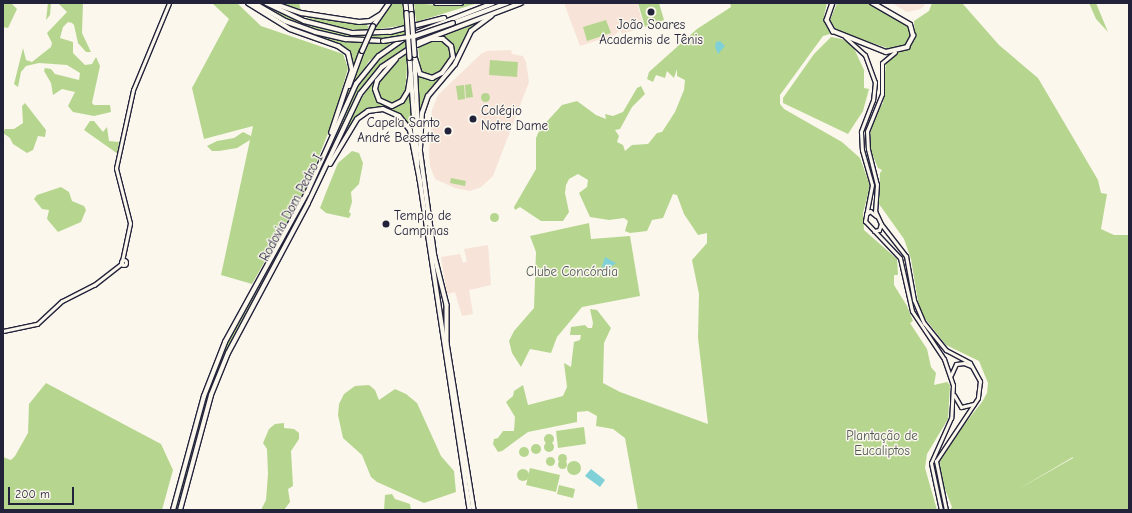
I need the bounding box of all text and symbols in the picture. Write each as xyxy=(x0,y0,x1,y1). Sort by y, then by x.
marker: João Soares Academis de Tênis xyxy=(646,7,656,17)
place label: João Soares Academis de Tênis xyxy=(599,18,703,49)
place label: Colégio Notre Dame xyxy=(481,104,548,135)
marker: Colégio Notre Dame xyxy=(468,114,478,124)
place label: Capela Santo André Bessette xyxy=(357,116,440,147)
marker: Capela Santo André Bessette xyxy=(443,126,453,136)
street label: Rodovia Dom Pedro I xyxy=(257,152,327,264)
place label: Templo de Campinas xyxy=(394,209,451,240)
marker: Templo de Campinas xyxy=(381,219,391,229)
park label: Clube Concórdia xyxy=(526,264,618,280)
park label: Plantação de Eucaliptos xyxy=(846,429,918,460)
scale bar xyxy=(10,479,76,505)
text: 200 m xyxy=(15,487,50,501)

